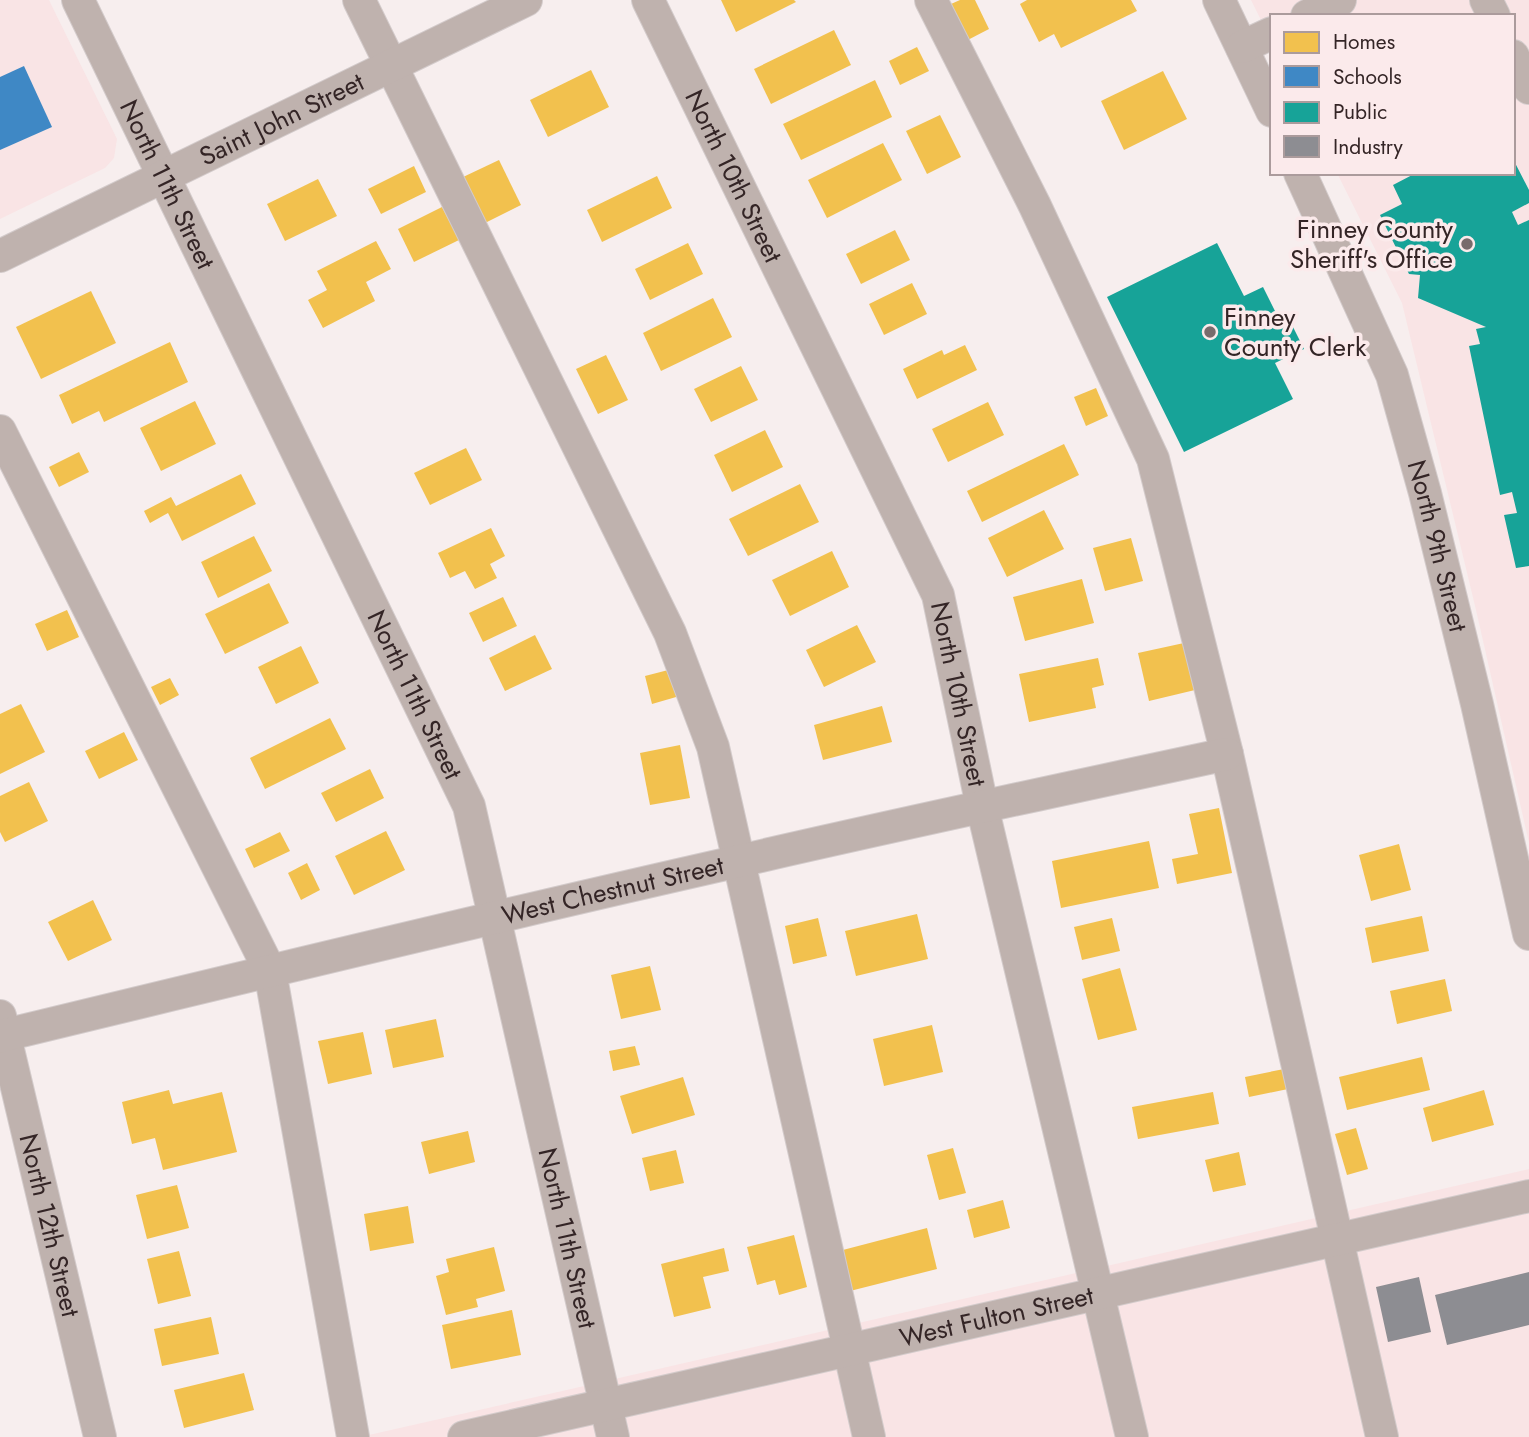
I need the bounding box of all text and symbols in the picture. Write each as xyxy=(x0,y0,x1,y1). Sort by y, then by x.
legend xyxy=(1270,14,1515,175)
text: Homes xyxy=(1333,27,1395,57)
street label: Saint John Street xyxy=(193,62,371,175)
text: Schools xyxy=(1333,62,1402,92)
street label: North 10th Street xyxy=(676,83,792,270)
street label: North 11th Street xyxy=(110,93,225,276)
text: Public xyxy=(1333,97,1387,127)
text: Industry xyxy=(1333,132,1404,162)
place label: Finney County Sheriff's Office xyxy=(1290,210,1454,278)
marker: Finney County Sheriff's Office xyxy=(1459,236,1475,252)
place label: Finney County Clerk xyxy=(1224,298,1367,366)
marker: Finney County Clerk xyxy=(1202,324,1218,340)
street label: North 9th Street xyxy=(1398,456,1478,637)
street label: North 10th Street xyxy=(921,598,997,791)
street label: North 11th Street xyxy=(358,603,473,786)
street label: West Chestnut Street xyxy=(498,846,728,934)
street label: North 12th Street xyxy=(10,1130,90,1321)
street label: North 11th Street xyxy=(529,1144,607,1333)
street label: West Fulton Street xyxy=(896,1276,1098,1357)

